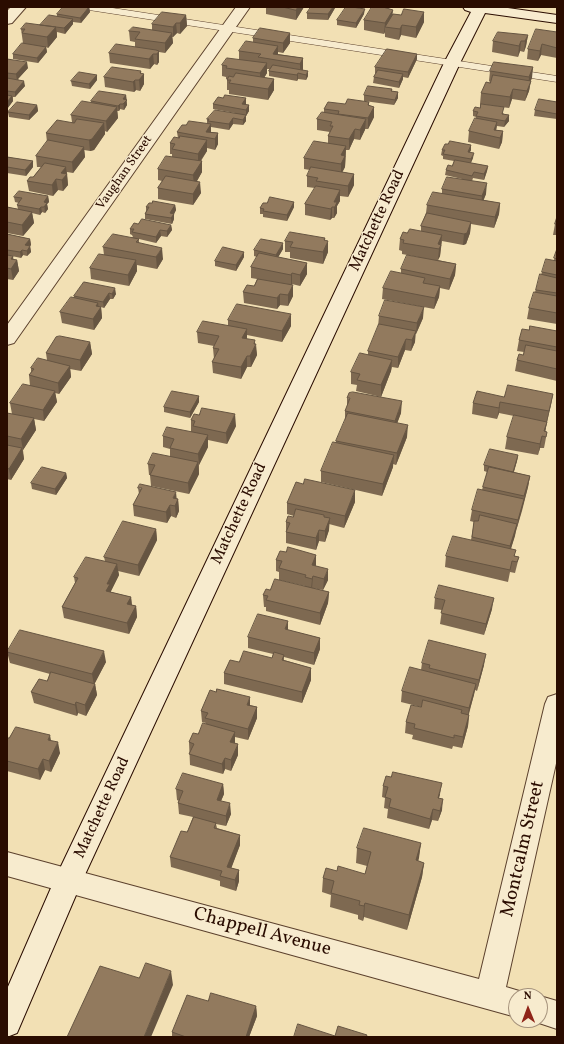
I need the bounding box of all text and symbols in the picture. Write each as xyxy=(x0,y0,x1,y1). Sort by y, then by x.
street label: Vaughan Street xyxy=(94,133,156,213)
street label: Matchette Road xyxy=(346,167,410,275)
street label: Matchette Road xyxy=(208,460,272,568)
street label: Matchette Road xyxy=(71,754,135,862)
street label: Montcalm Street xyxy=(497,779,551,919)
street label: Chappell Avenue xyxy=(191,904,333,962)
north arrow xyxy=(508,988,548,1028)
text: N xyxy=(524,989,532,1004)

